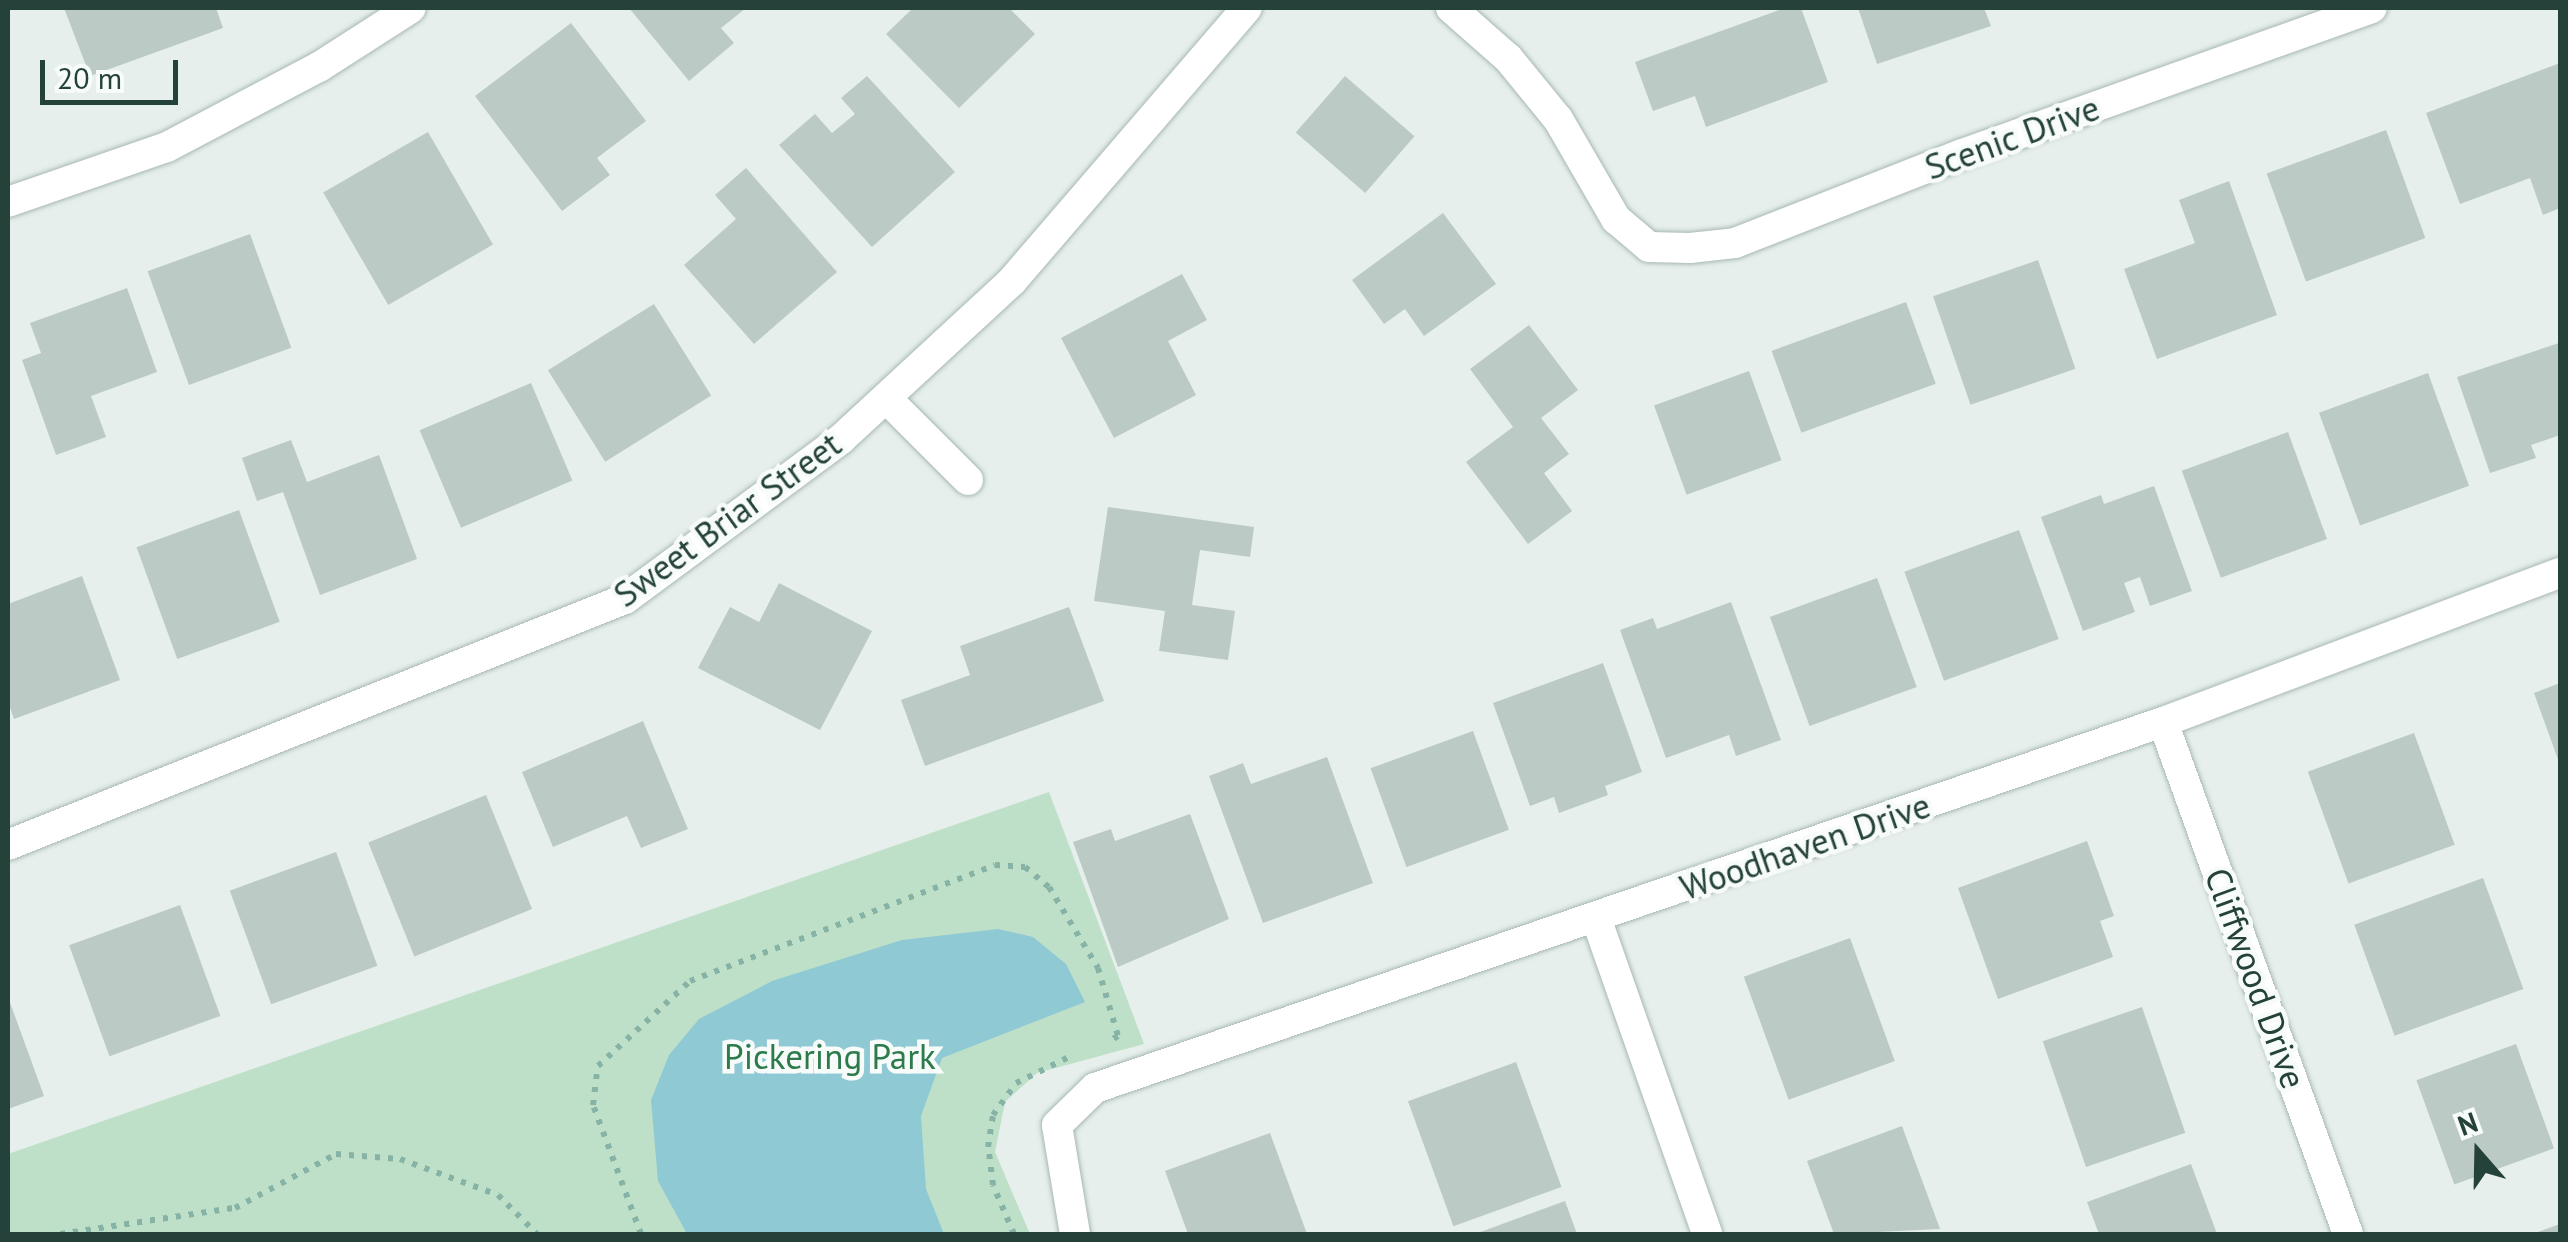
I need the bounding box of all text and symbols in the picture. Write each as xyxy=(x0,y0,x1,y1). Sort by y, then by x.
scale bar xyxy=(45,40,182,102)
text: 20 m xyxy=(57,58,122,97)
street label: Scenic Drive xyxy=(1919,86,2105,188)
street label: Sweet Briar Street xyxy=(605,423,849,615)
street label: Woodhaven Drive xyxy=(1675,784,1935,908)
street label: Cliffwood Drive xyxy=(2197,862,2315,1094)
park label: Pickering Park xyxy=(724,1035,936,1077)
north arrow xyxy=(2428,1102,2528,1202)
text: N xyxy=(2453,1103,2483,1144)

